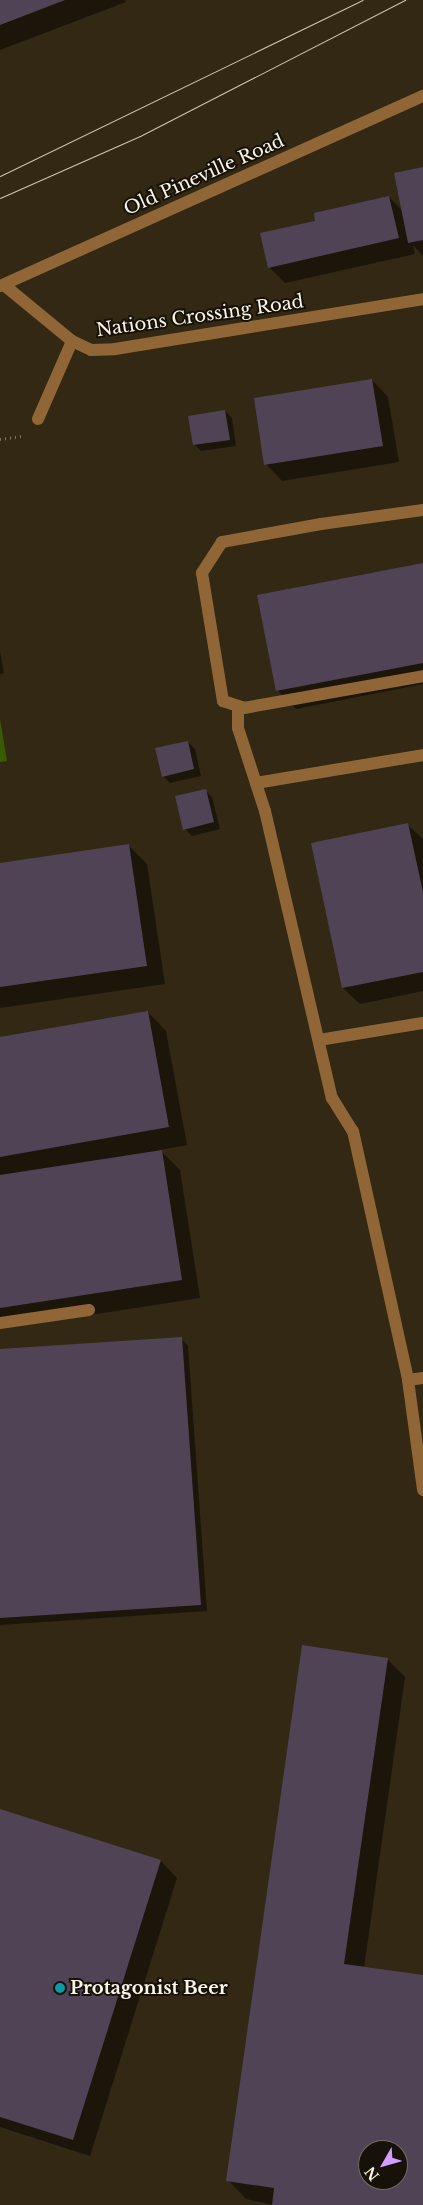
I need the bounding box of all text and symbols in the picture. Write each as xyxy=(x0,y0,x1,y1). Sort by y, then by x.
street label: Old Pineville Road xyxy=(121,130,287,220)
street label: Nations Crossing Road xyxy=(95,291,305,341)
place label: Protagonist Beer xyxy=(70,1977,228,1999)
marker: Protagonist Beer xyxy=(54,1982,66,1994)
north arrow xyxy=(358,2140,408,2190)
text: N xyxy=(361,2163,383,2184)

